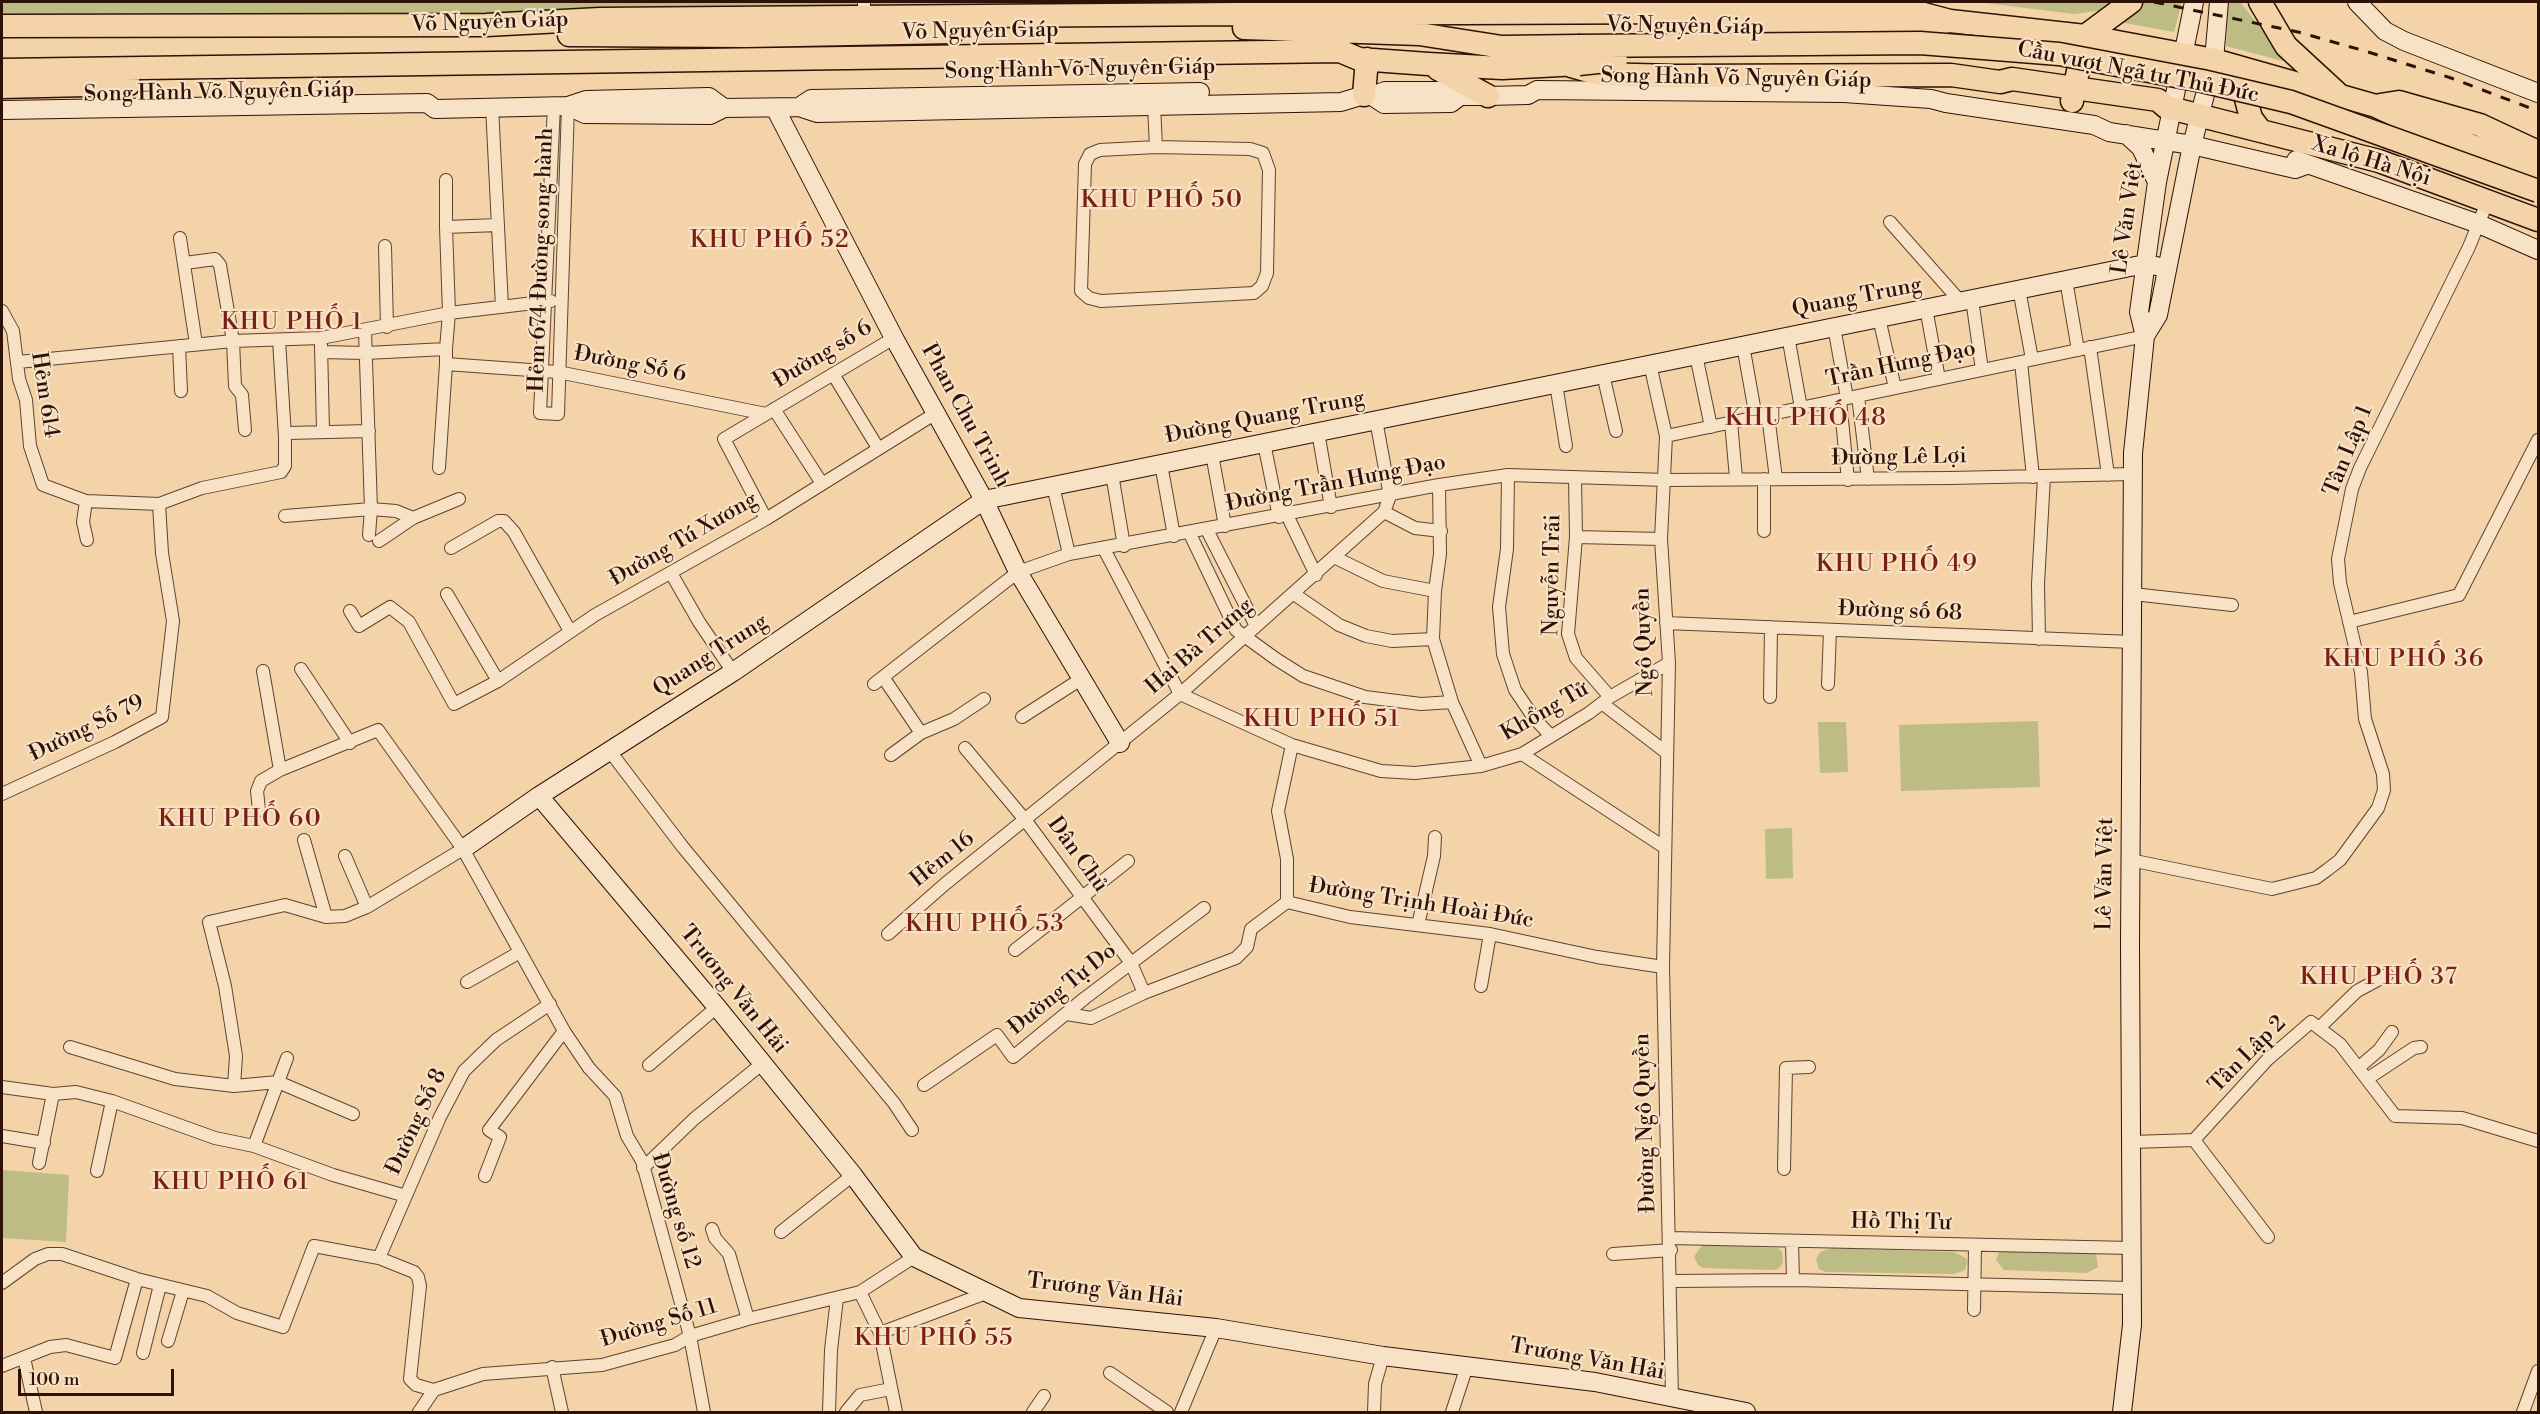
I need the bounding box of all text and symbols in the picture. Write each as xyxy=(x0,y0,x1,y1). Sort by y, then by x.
street label: Võ Nguyên Giáp xyxy=(411,7,569,39)
street label: Võ Nguyên Giáp xyxy=(1606,12,1764,42)
street label: Võ Nguyên Giáp xyxy=(901,17,1059,47)
street label: Cầu vượt Ngã tư Thủ Đức xyxy=(2015,37,2261,109)
street label: Song Hành Võ Nguyên Giáp xyxy=(944,54,1216,86)
street label: Song Hành Võ Nguyên Giáp xyxy=(1600,63,1872,95)
street label: Song Hành Võ Nguyên Giáp xyxy=(83,77,355,109)
street label: Hẻm 674 Đường song hành xyxy=(524,127,560,393)
street label: Xa lộ Hà Nội xyxy=(2308,131,2434,193)
street label: Lê Văn Việt xyxy=(2107,160,2149,276)
district label: KHU PHỐ 50 xyxy=(1081,187,1243,215)
district label: KHU PHỐ 52 xyxy=(690,227,850,255)
street label: Quang Trung xyxy=(1790,272,1924,324)
district label: KHU PHỐ 1 xyxy=(221,309,363,337)
street label: Đường số 6 xyxy=(769,315,877,395)
street label: Trần Hưng Đạo xyxy=(1824,336,1978,394)
street label: Phan Chu Trinh xyxy=(915,340,1015,492)
street label: Đường Số 6 xyxy=(572,341,688,389)
street label: Hẻm 614 xyxy=(24,350,64,440)
street label: Đường Quang Trung xyxy=(1163,386,1367,450)
street label: Tân Lập 1 xyxy=(2319,402,2379,500)
district label: KHU PHỐ 48 xyxy=(1725,405,1887,433)
street label: Đường Lê Lợi xyxy=(1831,444,1967,472)
street label: Đường Trần Hưng Đạo xyxy=(1224,450,1448,518)
street label: Đường Tú Xương xyxy=(606,487,762,593)
street label: Nguyễn Trãi xyxy=(1539,514,1567,636)
district label: KHU PHỐ 49 xyxy=(1816,551,1978,579)
street label: Ngô Quyền xyxy=(1630,587,1660,697)
street label: Hai Bà Trưng xyxy=(1141,593,1259,701)
street label: Đường số 68 xyxy=(1837,597,1963,627)
street label: Quang Trung xyxy=(649,609,773,703)
district label: KHU PHỐ 36 xyxy=(2323,646,2485,674)
street label: Khổng Tử xyxy=(1497,676,1593,748)
street label: Đường Số 79 xyxy=(25,690,149,768)
district label: KHU PHỐ 51 xyxy=(1243,706,1401,734)
district label: KHU PHỐ 60 xyxy=(158,806,322,834)
street label: Dân Chủ xyxy=(1041,812,1113,898)
street label: Lê Văn Việt xyxy=(2092,817,2120,931)
street label: Hẻm 16 xyxy=(906,826,980,894)
street label: Đường Trịnh Hoài Đức xyxy=(1307,873,1535,935)
district label: KHU PHỐ 53 xyxy=(905,911,1065,939)
street label: Trương Văn Hải xyxy=(673,921,793,1059)
street label: Đường Tự Do xyxy=(1004,938,1122,1042)
district label: KHU PHỐ 37 xyxy=(2300,964,2458,992)
street label: Tân Lập 2 xyxy=(2204,1011,2292,1099)
street label: Đường Ngô Quyền xyxy=(1630,1033,1662,1213)
street label: Đường Số 8 xyxy=(381,1065,453,1179)
street label: Đường số 12 xyxy=(645,1150,705,1272)
district label: KHU PHỐ 61 xyxy=(152,1169,310,1197)
street label: Hồ Thị Tư xyxy=(1850,1209,1952,1237)
street label: Trương Văn Hải xyxy=(1025,1268,1185,1314)
street label: Đường Số 11 xyxy=(598,1294,720,1354)
district label: KHU PHỐ 55 xyxy=(854,1325,1014,1353)
street label: Trương Văn Hải xyxy=(1507,1333,1667,1387)
scale bar xyxy=(21,1357,177,1395)
text: 100 m xyxy=(29,1368,80,1391)

